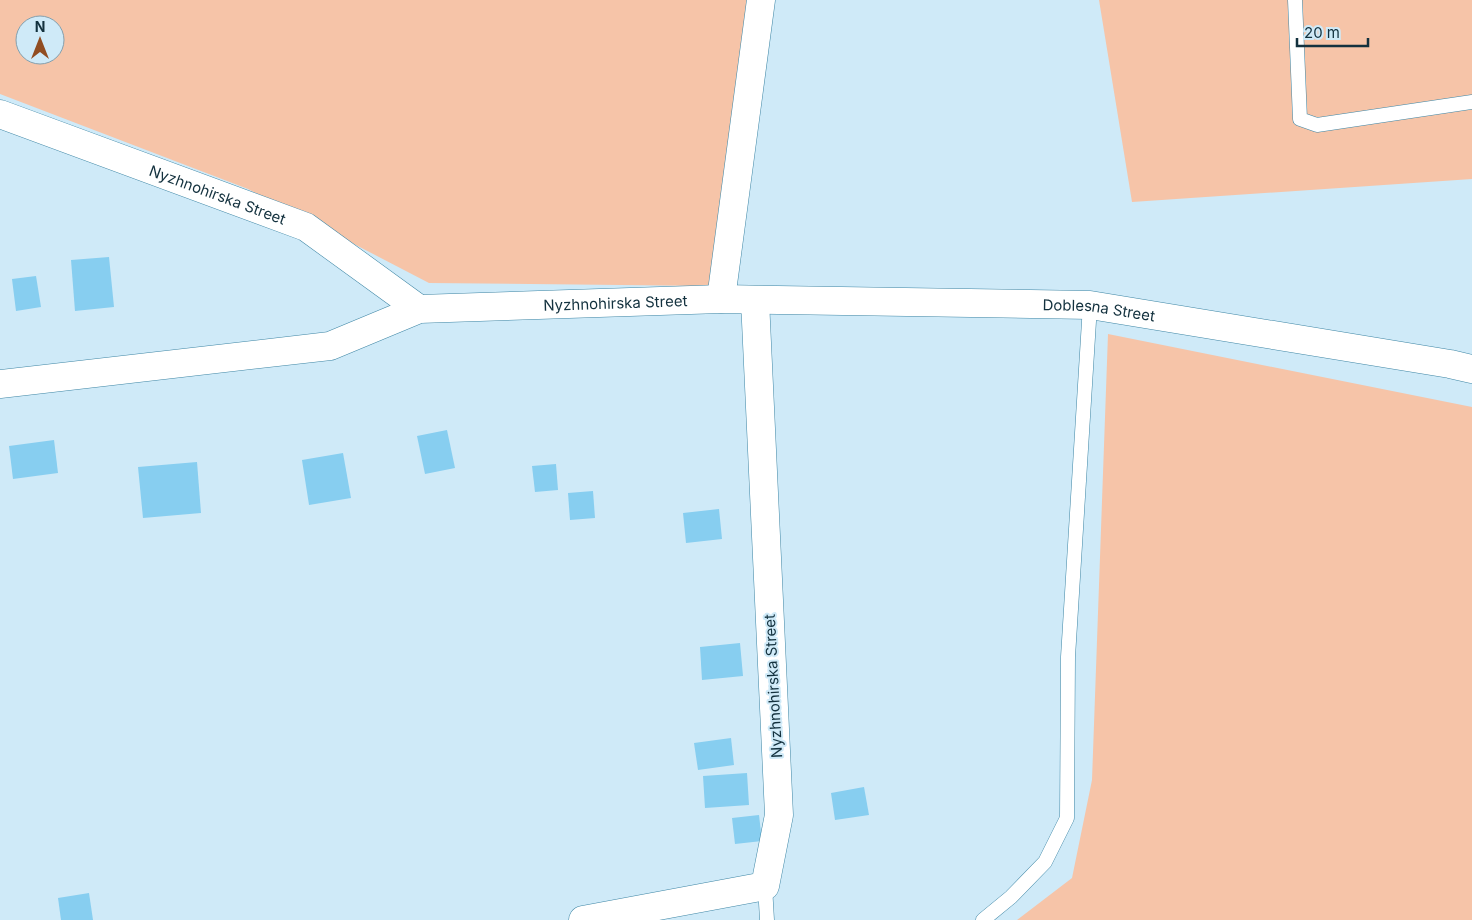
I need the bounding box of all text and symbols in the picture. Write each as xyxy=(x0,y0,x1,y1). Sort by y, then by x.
north arrow xyxy=(15,15,65,65)
scale bar xyxy=(1297,15,1368,47)
text: N xyxy=(35,18,45,35)
text: 20 m xyxy=(1304,23,1340,42)
street label: Nyzhnohirska Street xyxy=(147,160,289,228)
street label: Nyzhnohirska Street xyxy=(543,291,688,314)
street label: Doblesna Street xyxy=(1042,295,1157,325)
street label: Nyzhnohirska Street xyxy=(760,613,786,758)

